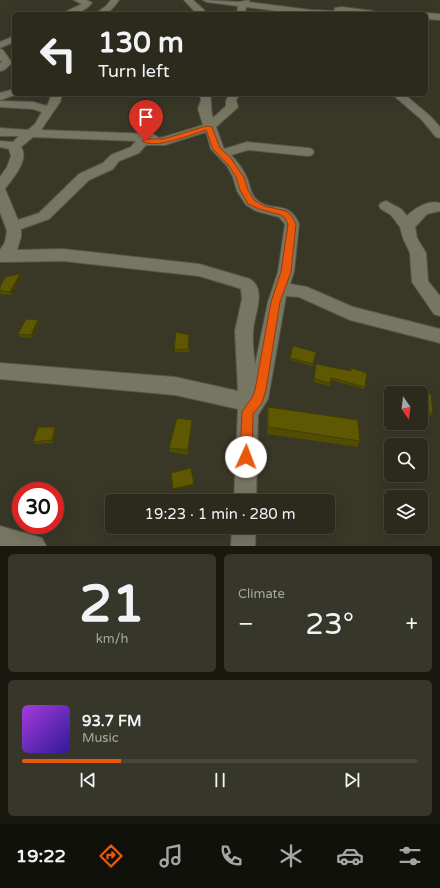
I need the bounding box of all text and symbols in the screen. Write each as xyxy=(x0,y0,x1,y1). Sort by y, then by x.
text: 130 m xyxy=(98,26,184,60)
icon: left xyxy=(32,28,84,80)
text: Turn left xyxy=(98,60,170,82)
pin xyxy=(129,100,163,141)
icon: arrive xyxy=(135,106,157,128)
north arrow xyxy=(384,386,428,430)
map controls xyxy=(384,386,428,534)
position arrow xyxy=(225,436,267,478)
button: search xyxy=(384,438,428,482)
speed limit sign: 30 xyxy=(12,482,64,534)
button: layers xyxy=(384,490,428,534)
text: 19:23 · 1 min · 280 m xyxy=(145,505,295,523)
text: 21 xyxy=(79,573,145,636)
text: Climate xyxy=(238,586,285,602)
text: 23° xyxy=(305,606,354,643)
text: − xyxy=(238,611,254,637)
text: + xyxy=(406,611,418,637)
text: km/h xyxy=(96,631,128,647)
text: 93.7 FM xyxy=(82,712,142,730)
text: Music xyxy=(82,730,119,746)
icon: previous xyxy=(77,769,99,791)
icon: pause xyxy=(209,769,231,791)
icon: next xyxy=(341,769,363,791)
icon: directions xyxy=(97,842,125,870)
icon: music xyxy=(157,842,185,870)
icon: phone xyxy=(217,842,245,870)
icon: climate xyxy=(277,842,305,870)
icon: car xyxy=(336,842,364,870)
icon: filters xyxy=(396,842,424,870)
text: 19:22 xyxy=(16,845,66,867)

